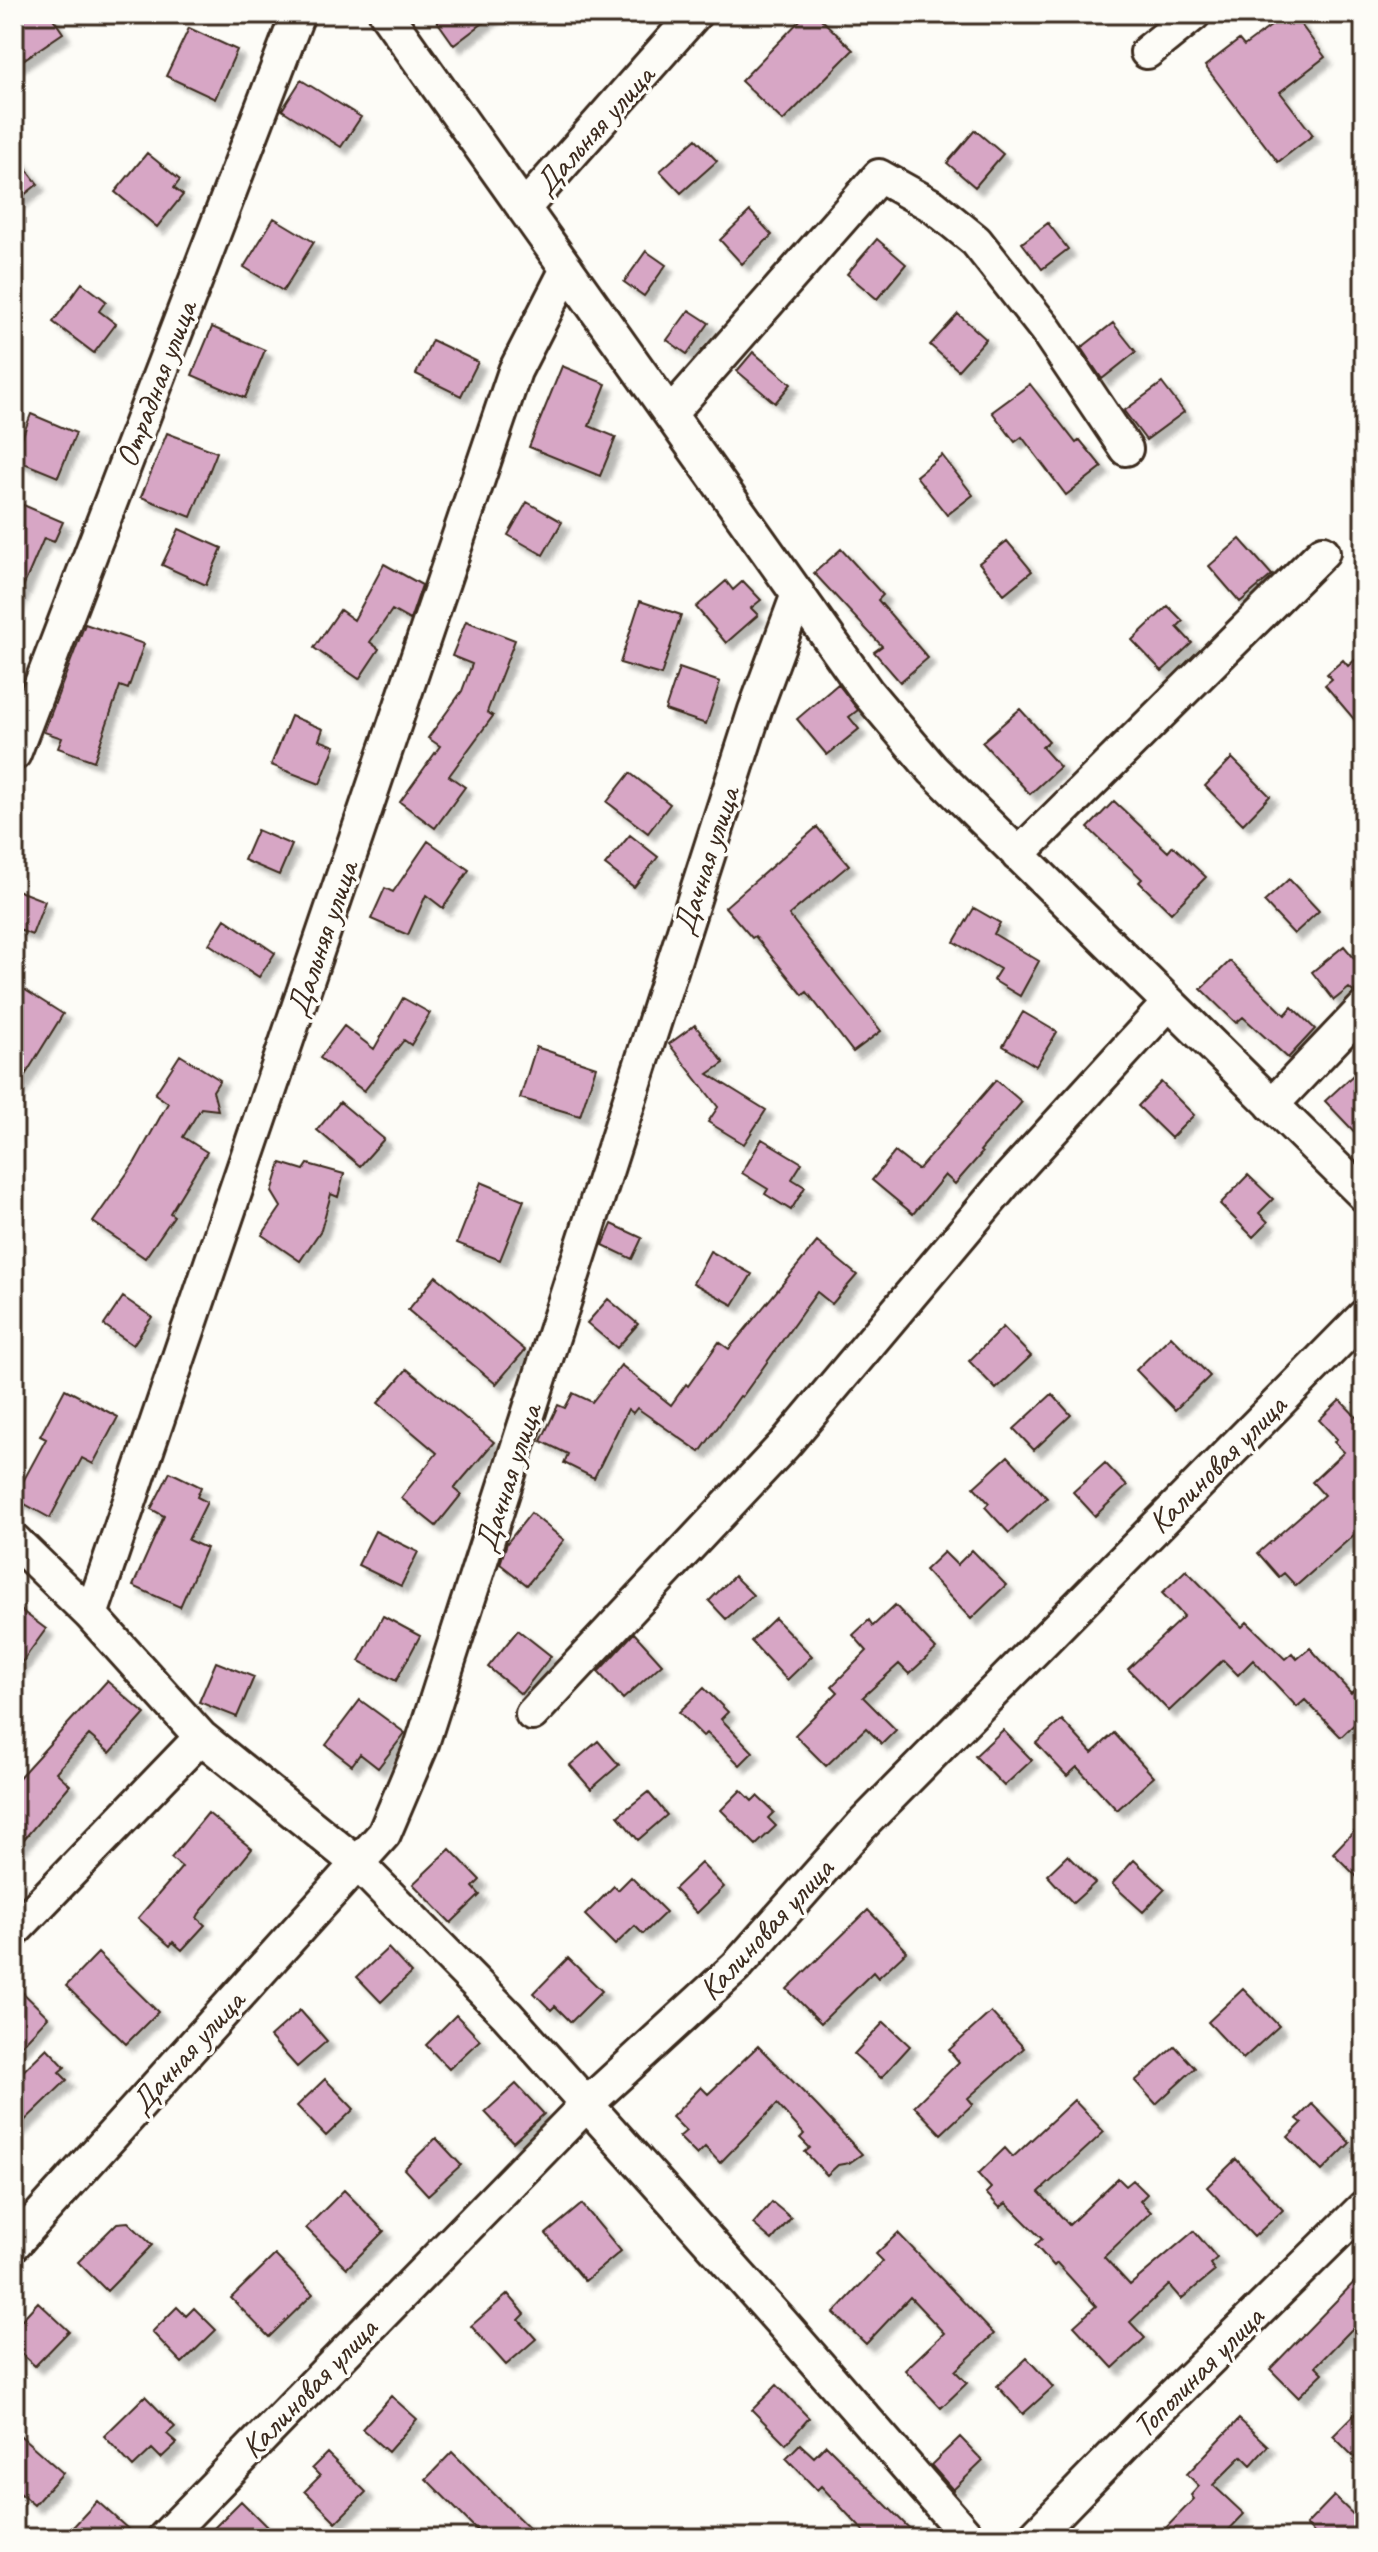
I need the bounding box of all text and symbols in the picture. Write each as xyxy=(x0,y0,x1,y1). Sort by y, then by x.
street label: Дальняя улица xyxy=(525,54,665,204)
street label: Отрадная улица xyxy=(106,293,207,473)
street label: Дачная улица xyxy=(663,779,750,940)
street label: Дальняя улица xyxy=(276,853,369,1022)
street label: Калиновая улица xyxy=(1139,1384,1297,1542)
street label: Дачная улица xyxy=(465,1396,552,1557)
street label: Калиновая улица xyxy=(690,1848,844,2009)
street label: Дачная улица xyxy=(121,1979,255,2123)
street label: Тополиная улица xyxy=(1124,2296,1274,2446)
street label: Калиновая улица xyxy=(232,2308,388,2467)

